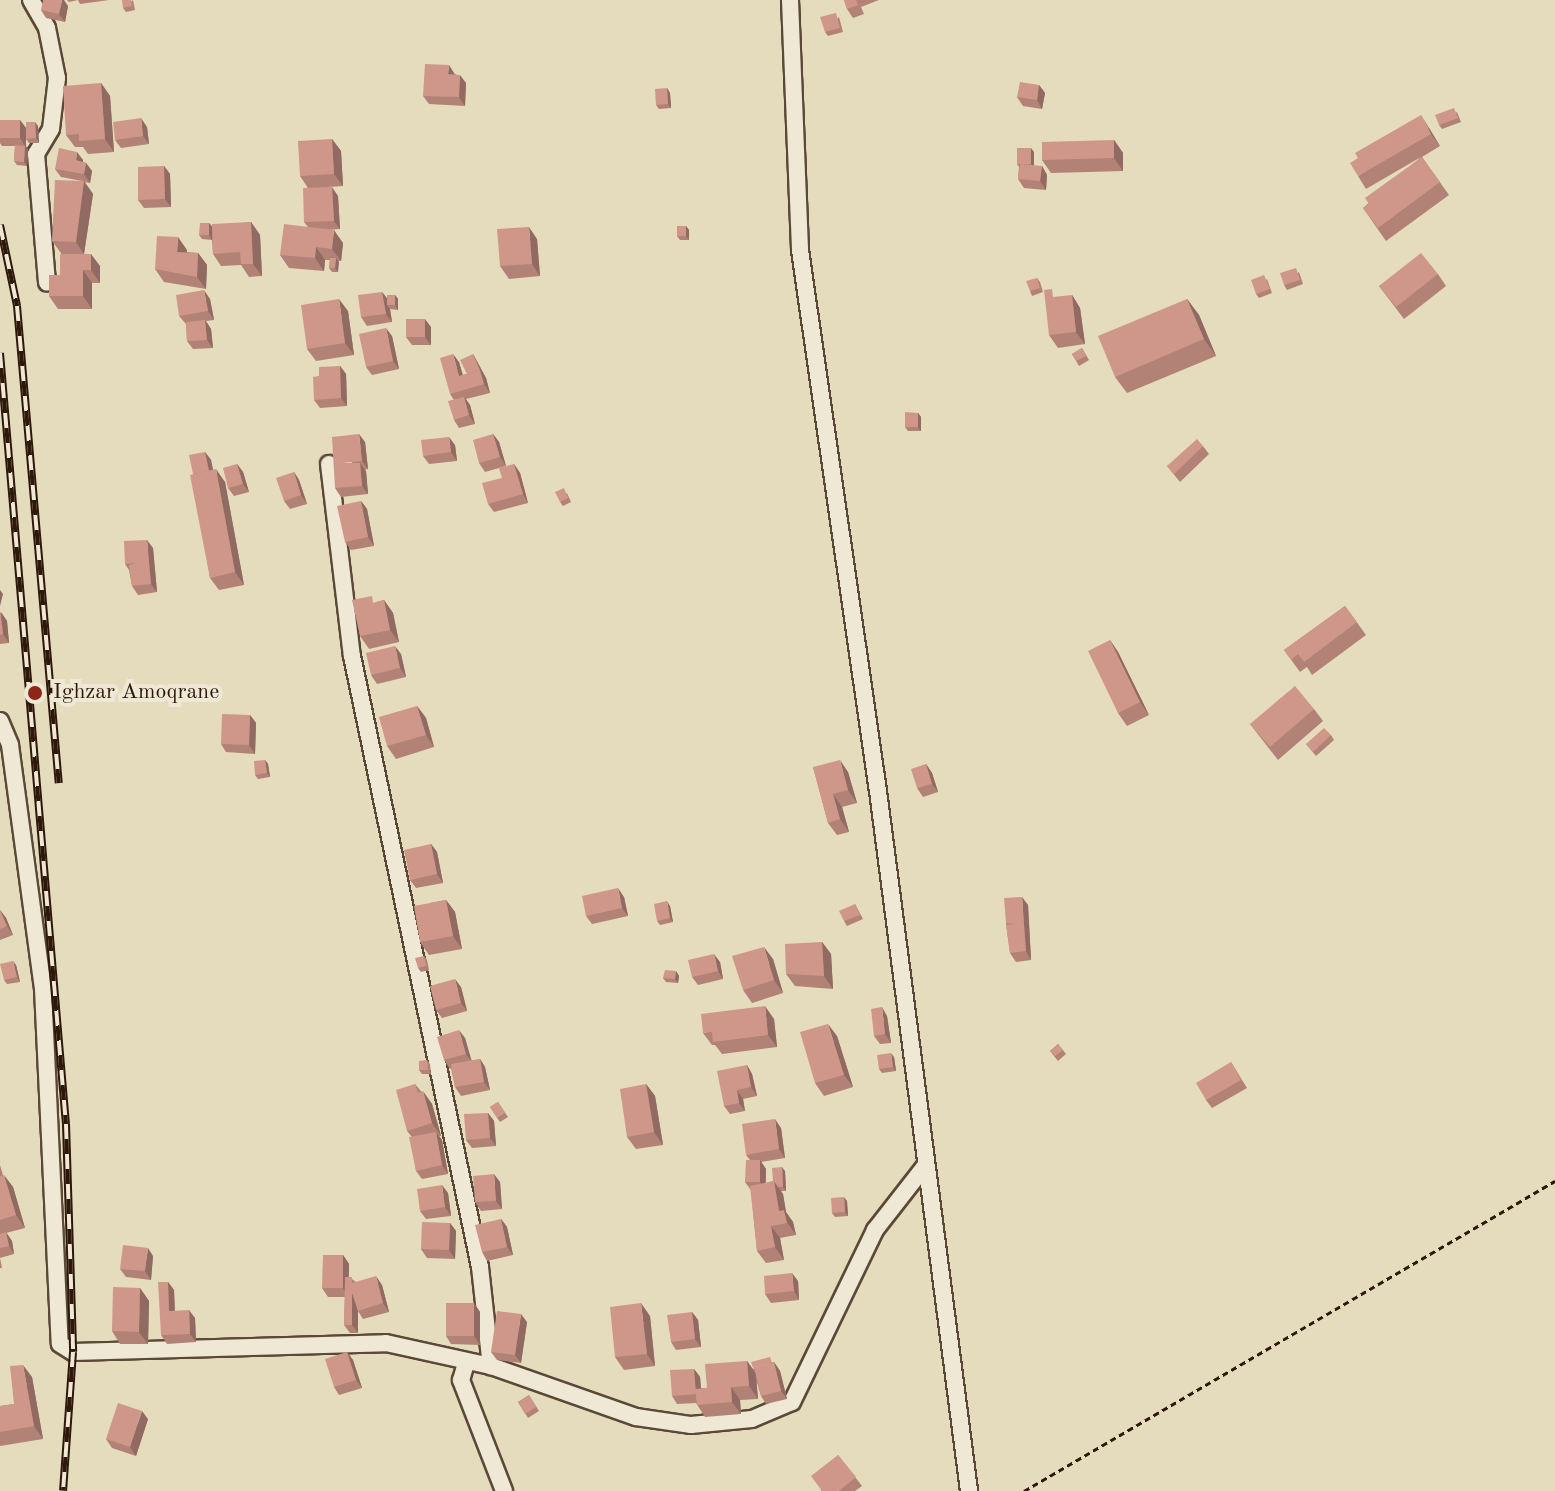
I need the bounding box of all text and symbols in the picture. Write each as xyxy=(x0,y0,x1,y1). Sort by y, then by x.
place label: Ighzar Amoqrane xyxy=(53,680,219,706)
marker: Ighzar Amoqrane xyxy=(24,682,46,704)

